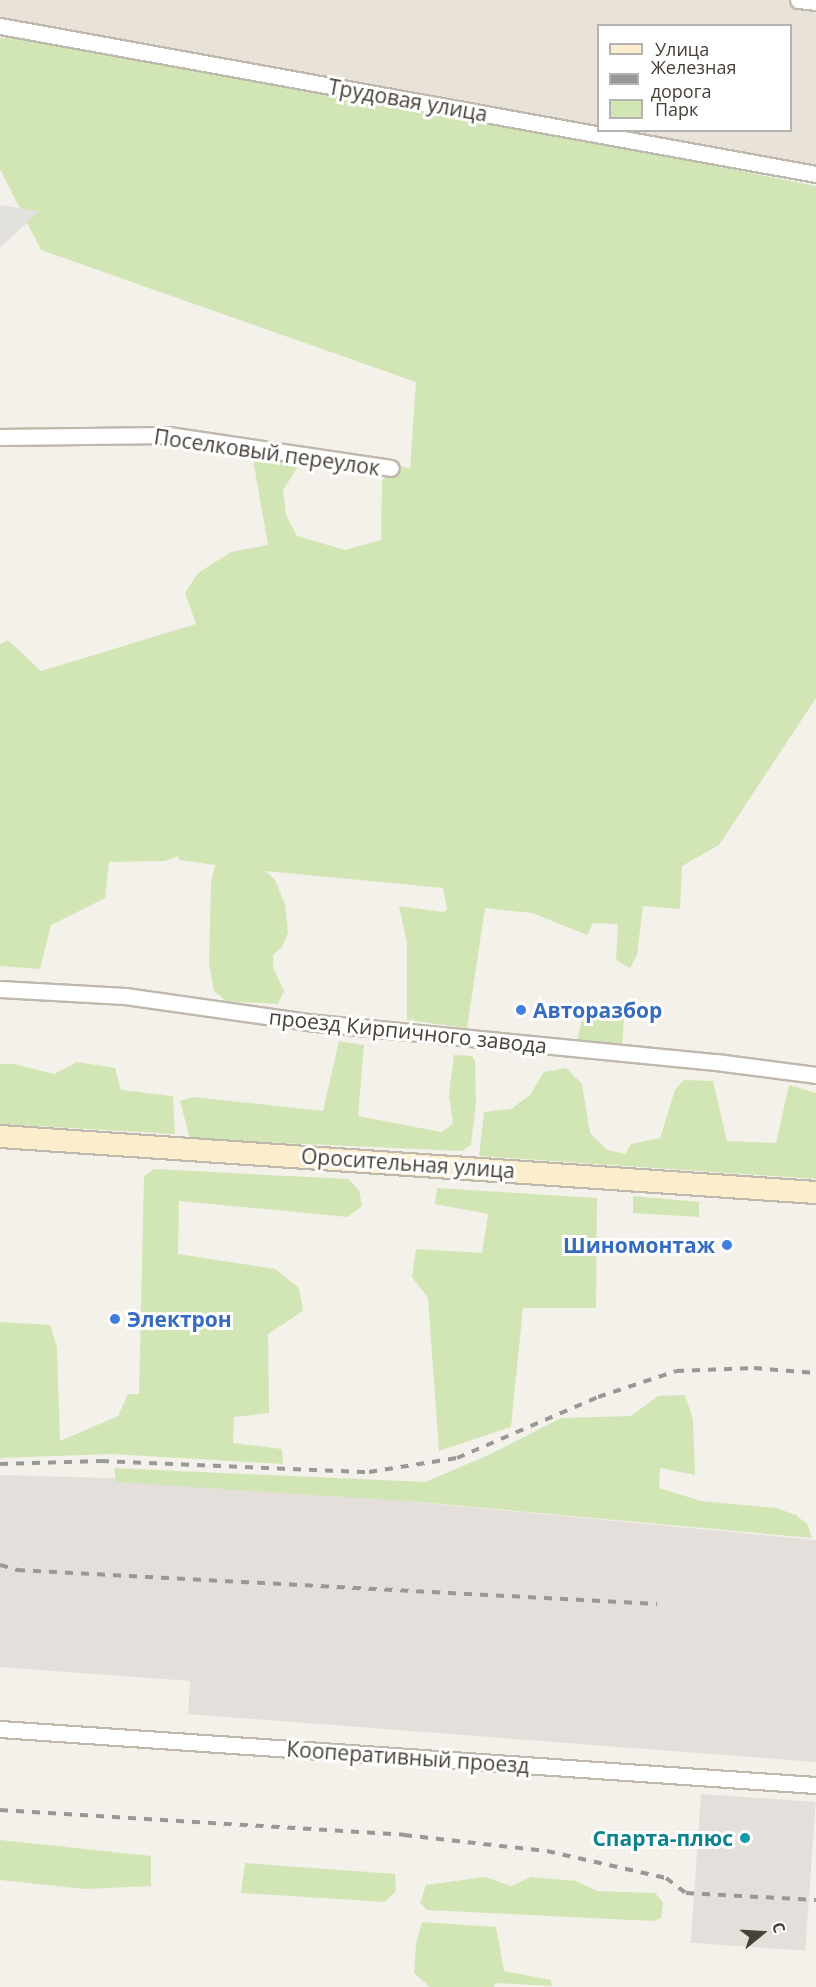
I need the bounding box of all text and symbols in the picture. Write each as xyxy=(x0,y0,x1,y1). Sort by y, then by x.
legend xyxy=(597,24,792,132)
text: Улица xyxy=(655,37,709,61)
text: Железная дорога xyxy=(651,55,736,103)
street label: Трудовая улица xyxy=(326,74,490,126)
text: Парк xyxy=(655,97,698,121)
street label: Поселковый переулок xyxy=(152,424,382,480)
place label: Авторазбор xyxy=(533,997,662,1023)
marker: Авторазбор xyxy=(514,1003,528,1017)
street label: проезд Кирпичного завода xyxy=(268,1004,548,1058)
street label: Оросительная улица xyxy=(300,1143,516,1183)
place label: Шиномонтаж xyxy=(563,1232,715,1258)
marker: Шиномонтаж xyxy=(720,1238,734,1252)
place label: Электрон xyxy=(127,1306,232,1332)
marker: Электрон xyxy=(108,1312,122,1326)
street label: Кооперативный проезд xyxy=(286,1736,530,1778)
place label: Спарта-плюс xyxy=(592,1825,733,1851)
marker: Спарта-плюс xyxy=(738,1831,752,1845)
north arrow xyxy=(732,1903,792,1963)
text: С xyxy=(767,1919,791,1936)

